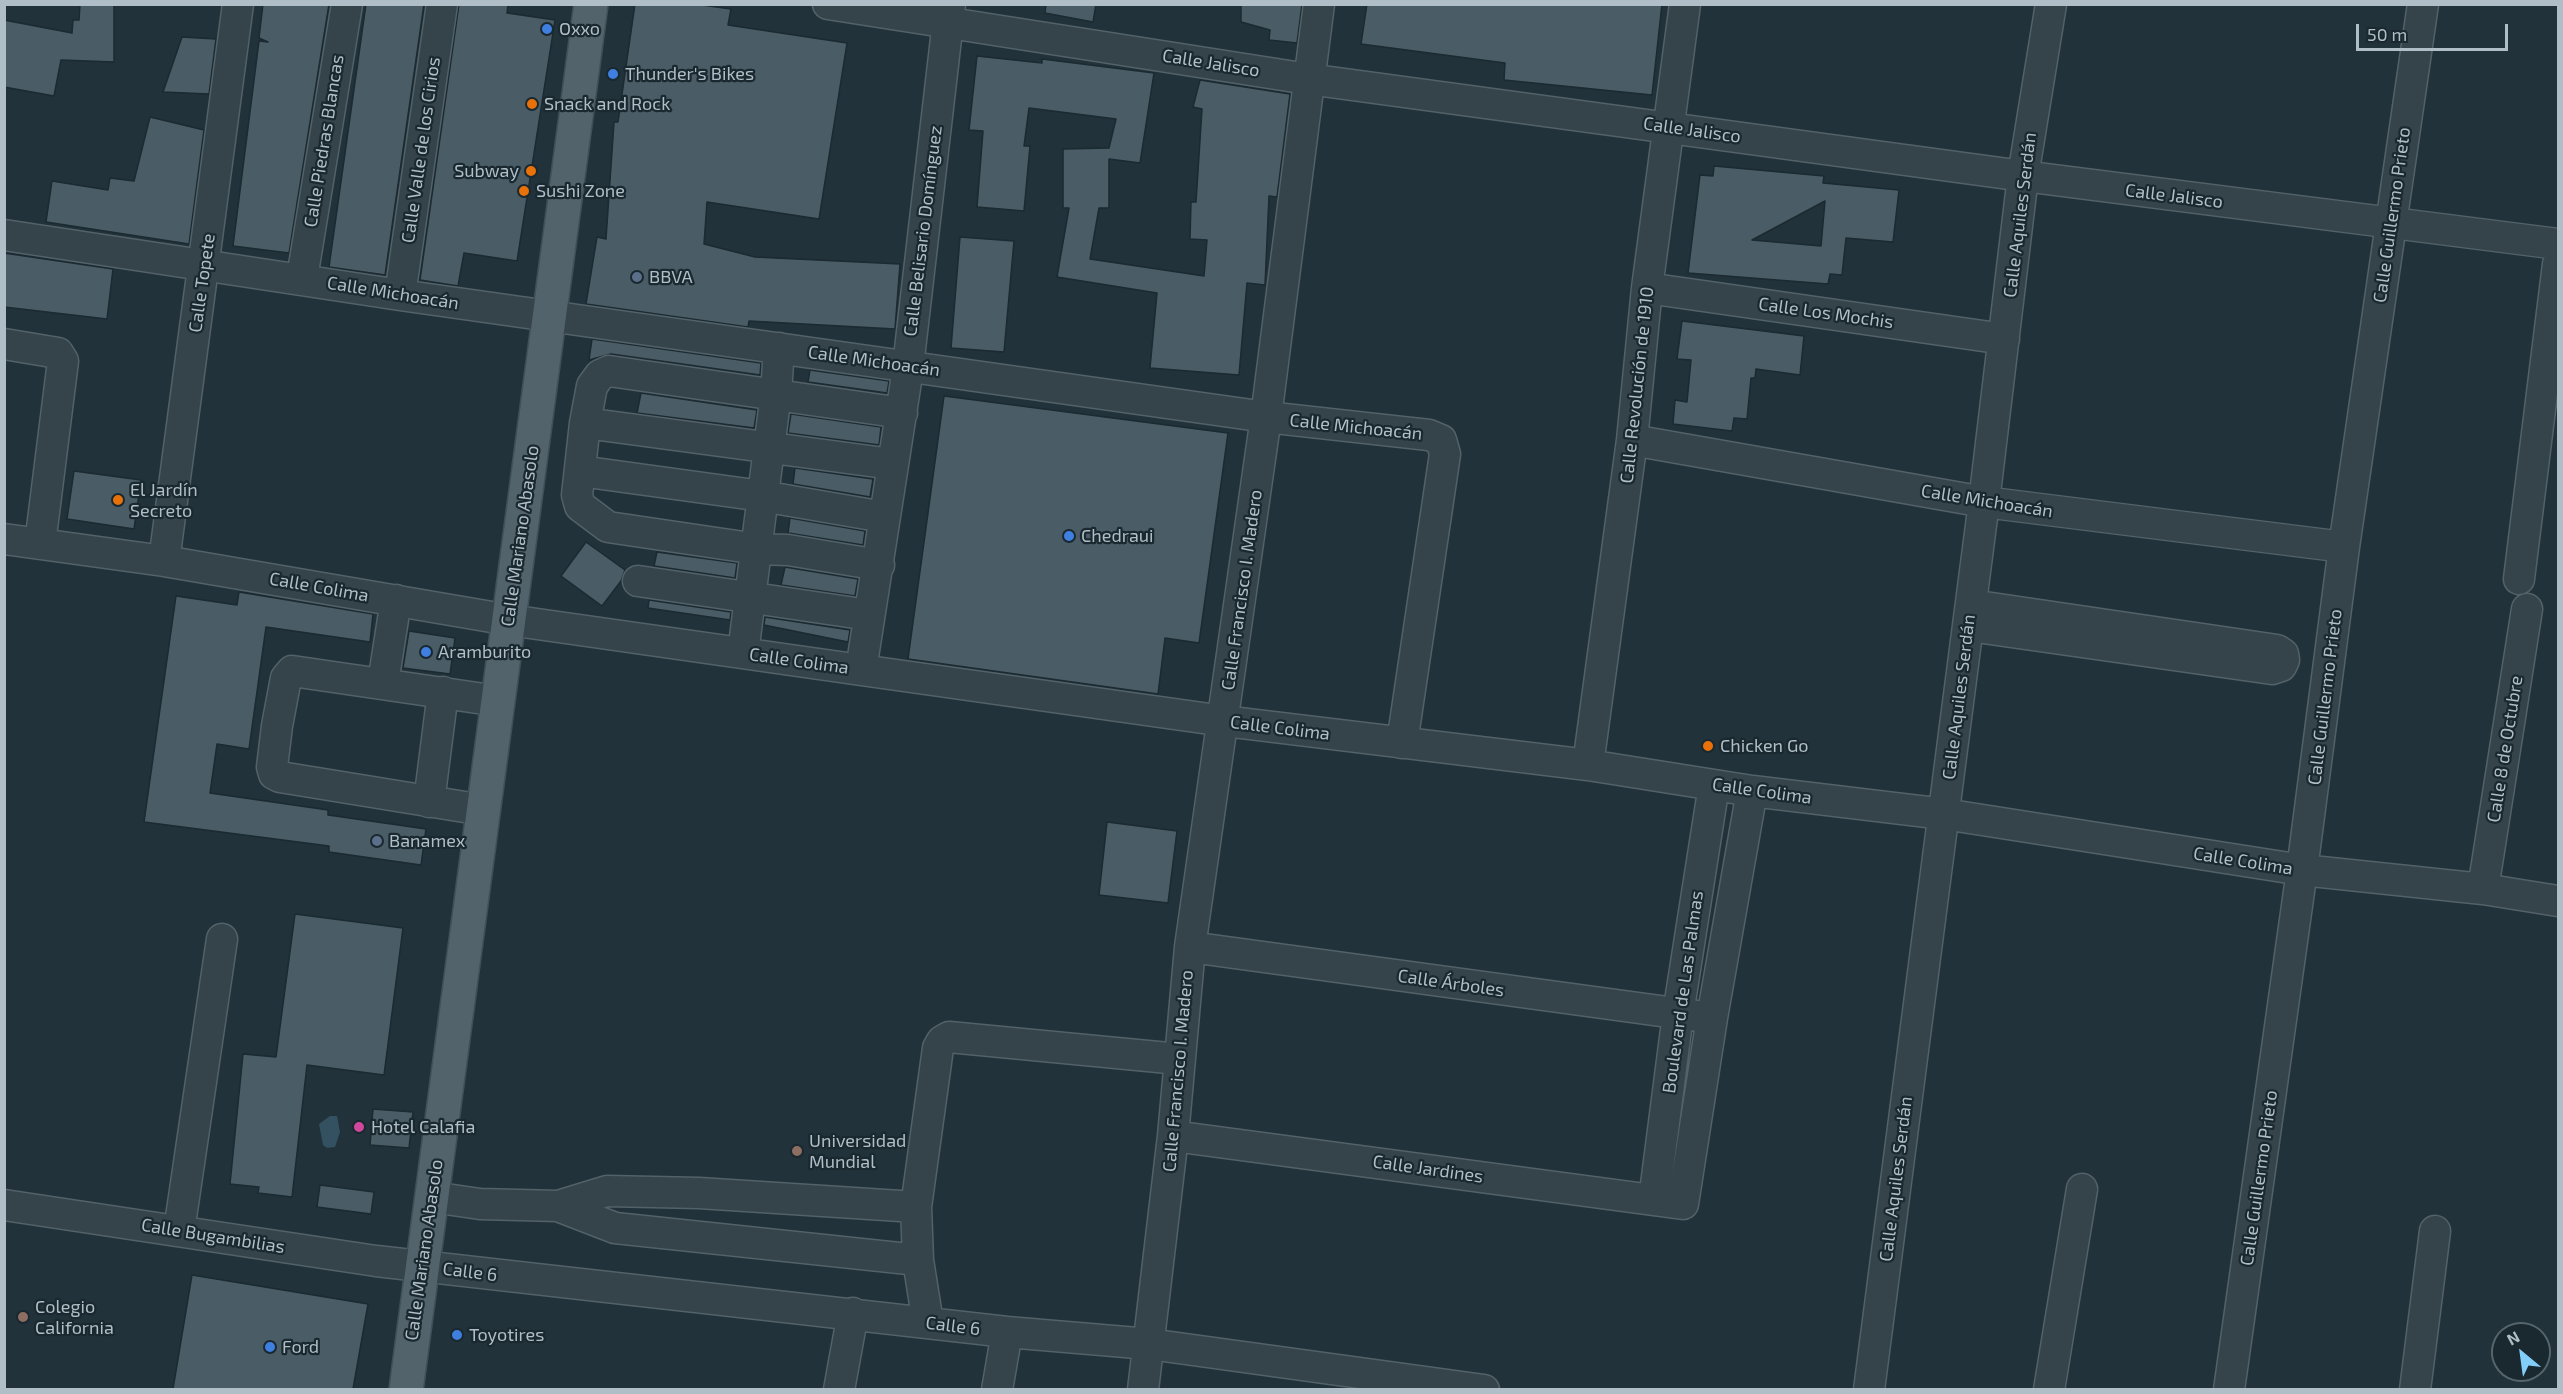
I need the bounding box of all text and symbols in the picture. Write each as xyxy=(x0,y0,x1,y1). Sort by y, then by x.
scale bar xyxy=(2359,12,2510,50)
place label: Oxxo xyxy=(559,18,600,40)
marker: Oxxo xyxy=(540,22,554,36)
text: 50 m xyxy=(2367,23,2407,45)
street label: Calle Jalisco xyxy=(1161,45,1261,81)
street label: Calle Piedras Blancas xyxy=(300,53,348,229)
street label: Calle Valle de los Cirios xyxy=(397,56,445,244)
place label: Thunder's Bikes xyxy=(625,63,754,85)
marker: Thunder's Bikes xyxy=(606,67,620,81)
place label: Snack and Rock xyxy=(544,93,670,115)
marker: Snack and Rock xyxy=(525,97,539,111)
street label: Calle Jalisco xyxy=(1642,112,1742,148)
street label: Calle Belisario Domínguez xyxy=(899,124,947,338)
street label: Calle Guillermo Prieto xyxy=(2369,126,2415,304)
street label: Calle Aquiles Serdán xyxy=(1999,131,2041,299)
place label: Subway xyxy=(454,160,519,182)
marker: Subway xyxy=(524,164,538,178)
street label: Calle Jalisco xyxy=(2124,179,2224,213)
place label: Sushi Zone xyxy=(536,180,625,202)
marker: Sushi Zone xyxy=(517,184,531,198)
street label: Calle Topete xyxy=(184,232,220,334)
place label: BBVA xyxy=(649,266,693,288)
marker: BBVA xyxy=(630,270,644,284)
street label: Calle Michoacán xyxy=(325,272,461,314)
street label: Calle Revolución de 1910 xyxy=(1616,285,1658,485)
street label: Calle Los Mochis xyxy=(1757,293,1895,333)
street label: Calle Michoacán xyxy=(807,341,941,381)
street label: Calle Michoacán xyxy=(1289,409,1423,445)
street label: Calle Mariano Abasolo xyxy=(497,444,543,628)
place label: El Jardín Secreto xyxy=(130,479,198,522)
street label: Calle Michoacán xyxy=(1919,480,2055,522)
street label: Calle Francisco I. Madero xyxy=(1217,488,1267,692)
marker: El Jardín Secreto xyxy=(111,493,125,507)
place label: Chedraui xyxy=(1081,525,1154,547)
marker: Chedraui xyxy=(1062,529,1076,543)
street label: Calle Colima xyxy=(268,568,370,606)
street label: Calle Guillermo Prieto xyxy=(2303,608,2347,786)
street label: Calle Aquiles Serdán xyxy=(1938,613,1980,781)
place label: Aramburito xyxy=(438,641,531,663)
street label: Calle Colima xyxy=(748,643,850,679)
marker: Aramburito xyxy=(419,645,433,659)
street label: Calle 8 de Octubre xyxy=(2483,674,2527,824)
street label: Calle Colima xyxy=(1229,711,1331,745)
place label: Chicken Go xyxy=(1720,735,1809,757)
marker: Chicken Go xyxy=(1701,739,1715,753)
street label: Calle Colima xyxy=(1711,773,1813,809)
place label: Banamex xyxy=(389,830,465,852)
marker: Banamex xyxy=(370,834,384,848)
street label: Calle Colima xyxy=(2192,842,2294,880)
street label: Boulevard de Las Palmas xyxy=(1658,889,1708,1095)
street label: Calle Árboles xyxy=(1396,965,1506,1001)
street label: Calle Francisco I. Madero xyxy=(1158,969,1198,1173)
street label: Calle Guillermo Prieto xyxy=(2236,1089,2282,1267)
street label: Calle Aquiles Serdán xyxy=(1875,1095,1917,1263)
place label: Hotel Calafia xyxy=(371,1116,475,1138)
marker: Hotel Calafia xyxy=(352,1120,366,1134)
place label: Universidad Mundial xyxy=(809,1130,906,1172)
marker: Universidad Mundial xyxy=(790,1144,804,1158)
street label: Calle Jardines xyxy=(1371,1151,1485,1187)
street label: Calle Mariano Abasolo xyxy=(401,1158,447,1342)
street label: Calle Bugambilias xyxy=(140,1214,286,1258)
street label: Calle 6 xyxy=(441,1258,499,1286)
place label: Colegio California xyxy=(35,1296,114,1338)
marker: Colegio California xyxy=(16,1310,30,1324)
street label: Calle 6 xyxy=(924,1312,982,1340)
north arrow xyxy=(2491,1322,2551,1382)
place label: Toyotires xyxy=(469,1324,544,1346)
text: N xyxy=(2503,1326,2523,1349)
marker: Toyotires xyxy=(450,1328,464,1342)
place label: Ford xyxy=(282,1336,319,1358)
marker: Ford xyxy=(263,1340,277,1354)

